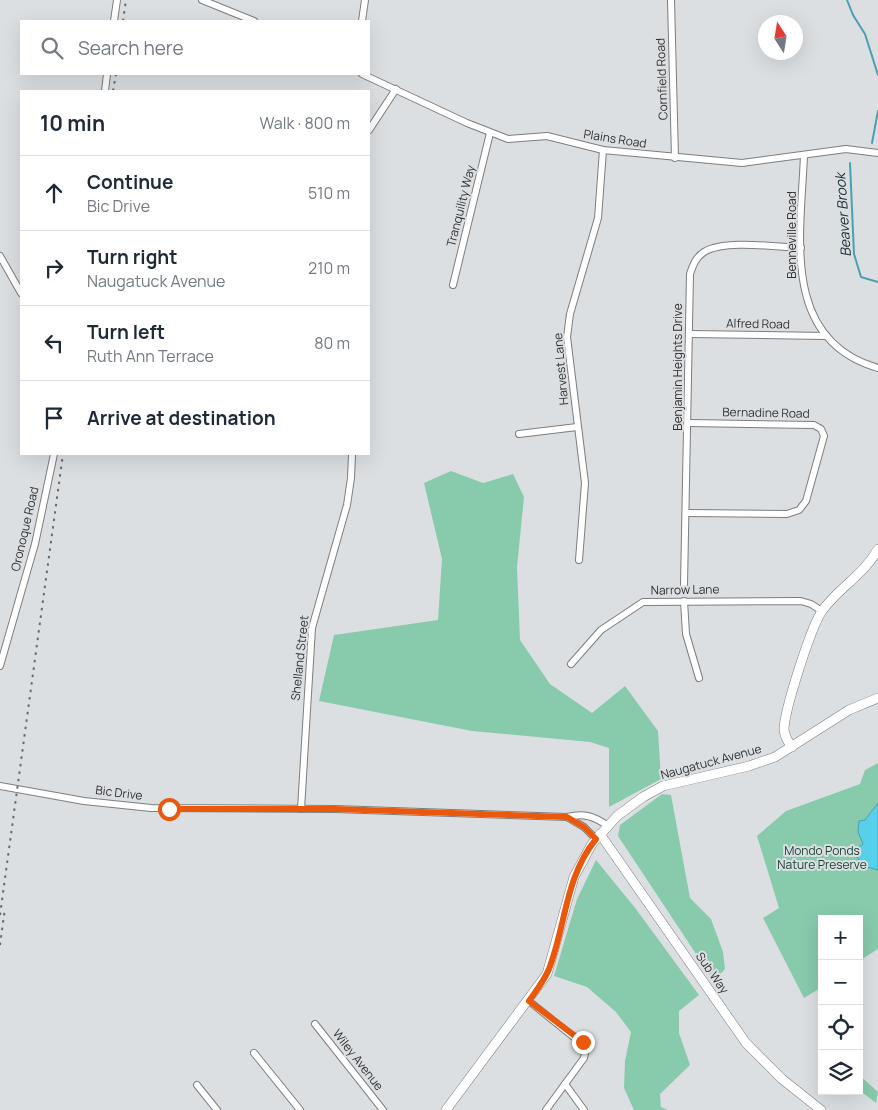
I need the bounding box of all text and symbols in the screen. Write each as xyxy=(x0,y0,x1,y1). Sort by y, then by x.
north arrow xyxy=(758,15,803,60)
search box xyxy=(20,20,370,75)
icon: search xyxy=(38,34,66,62)
text: Search here xyxy=(78,35,184,61)
street label: Cornfield Road xyxy=(652,38,671,120)
text: 10 min xyxy=(40,109,105,137)
text: Walk · 800 m xyxy=(260,112,350,134)
street label: Plains Road xyxy=(582,125,648,152)
street label: Tranquility Way xyxy=(442,163,479,249)
text: Continue xyxy=(87,169,173,195)
water label: Beaver Brook xyxy=(830,170,855,258)
icon: ahead xyxy=(40,179,68,207)
text: 510 m xyxy=(308,182,350,204)
street label: Benneville Road xyxy=(783,191,800,279)
text: Bic Drive xyxy=(87,195,150,217)
text: Turn right xyxy=(87,244,177,270)
icon: right xyxy=(40,254,68,282)
text: 210 m xyxy=(308,257,350,279)
text: Naugatuck Avenue xyxy=(87,270,225,292)
street label: Benjamin Heights Drive xyxy=(669,303,686,431)
street label: Alfred Road xyxy=(726,314,790,333)
text: Turn left xyxy=(87,319,165,345)
icon: left xyxy=(40,329,68,357)
text: 80 m xyxy=(314,332,350,354)
street label: Harvest Lane xyxy=(549,332,572,406)
text: Ruth Ann Terrace xyxy=(87,345,214,367)
street label: Bernadine Road xyxy=(722,403,810,422)
icon: arrive xyxy=(40,404,68,432)
text: Arrive at destination xyxy=(87,405,276,431)
street label: Oronoque Road xyxy=(7,485,42,573)
street label: Narrow Lane xyxy=(650,580,720,599)
street label: Shelland Street xyxy=(287,614,312,701)
street label: Naugatuck Avenue xyxy=(659,740,763,783)
street label: Bic Drive xyxy=(95,781,144,804)
route start xyxy=(158,798,181,821)
park label: Mondo Ponds Nature Preserve xyxy=(777,842,867,873)
map controls xyxy=(818,915,863,1095)
button: + xyxy=(818,915,863,960)
street label: Sub Way xyxy=(692,948,733,998)
button: − xyxy=(818,960,863,1005)
button: locate xyxy=(818,1005,863,1050)
street label: Wiley Avenue xyxy=(329,1026,388,1094)
route end xyxy=(572,1031,595,1054)
button: layers xyxy=(818,1050,863,1095)

